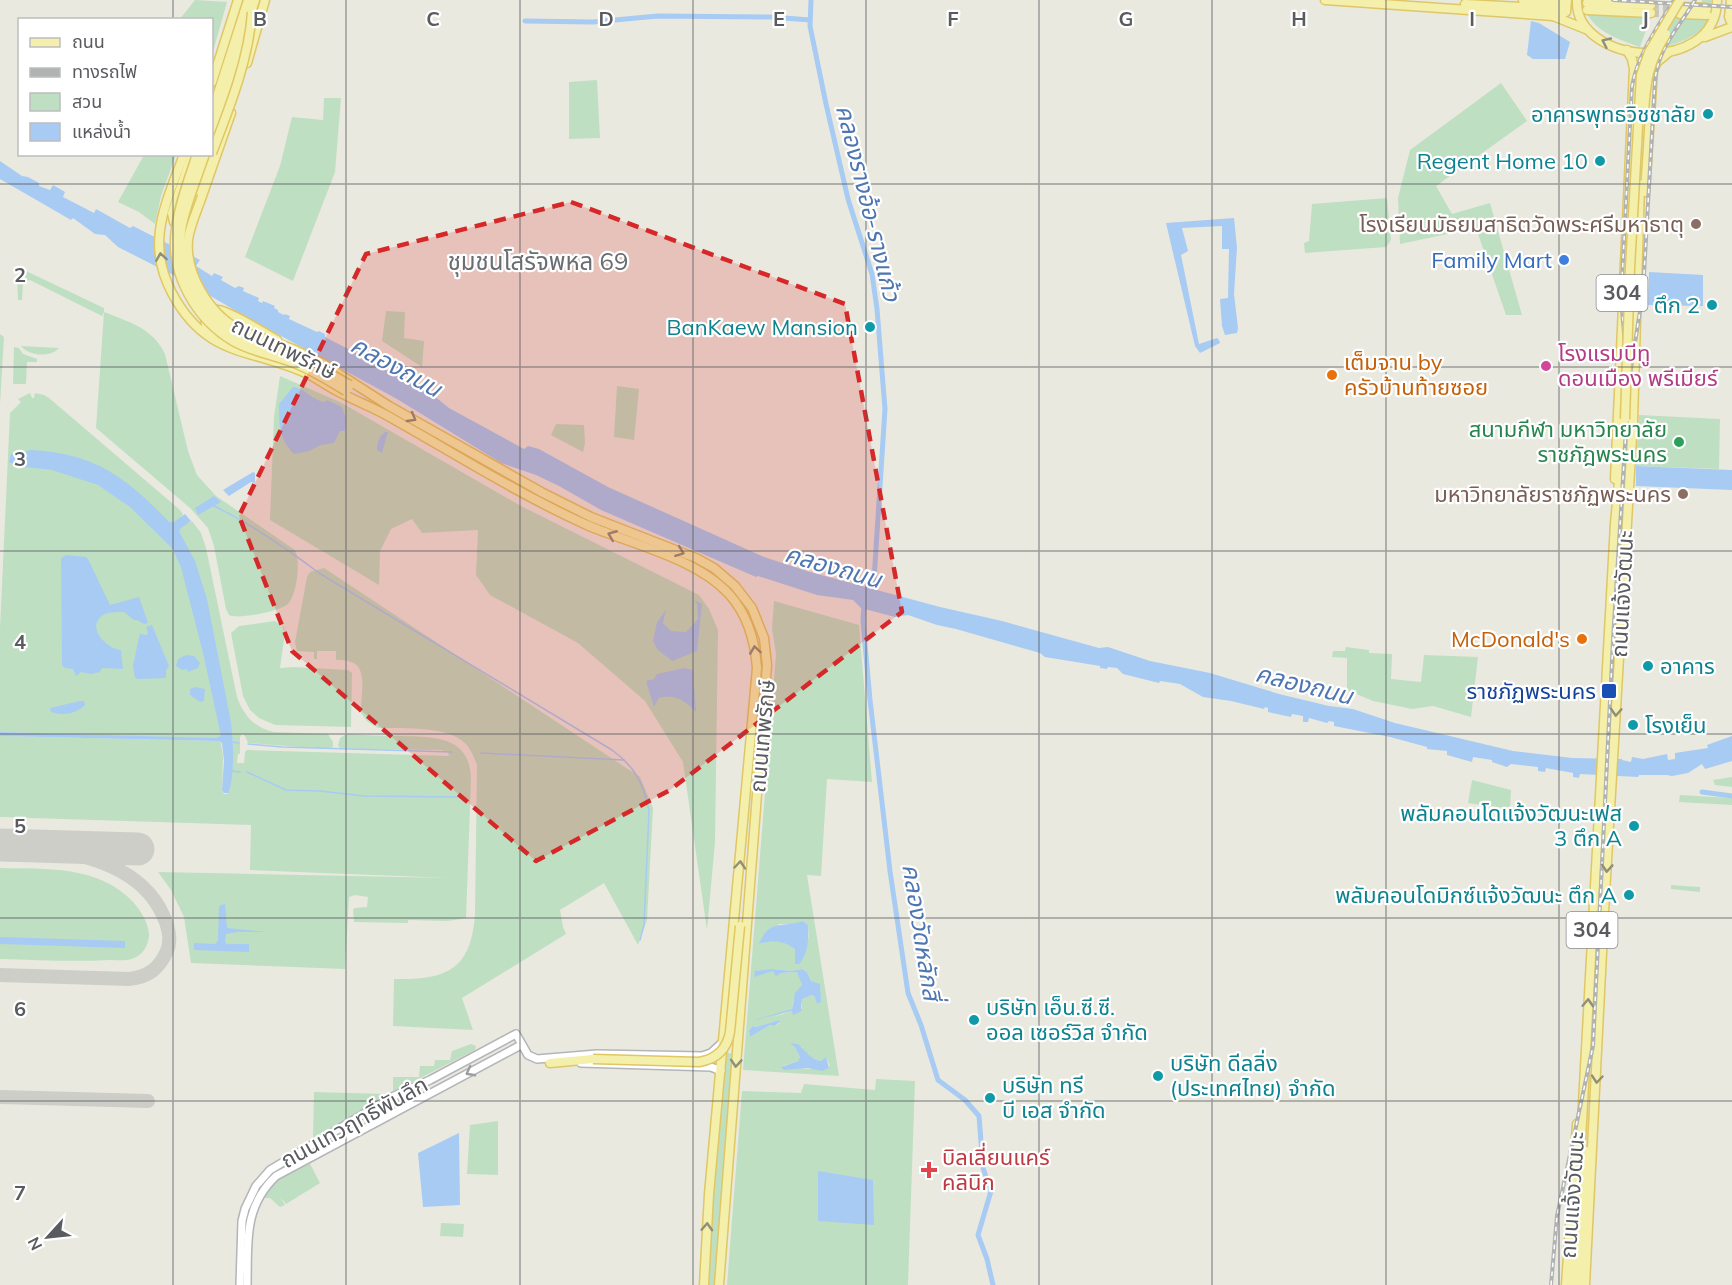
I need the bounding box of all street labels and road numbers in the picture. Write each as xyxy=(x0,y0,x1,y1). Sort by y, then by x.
road number: 304 xyxy=(1596,275,1648,311)
street label: ถนนเทพรักษ์ xyxy=(227,311,341,385)
street label: ถนนแจ้งวัฒนะ xyxy=(1605,530,1639,658)
street label: ถนนเทพรักษ์ xyxy=(743,678,781,794)
road number: 304 xyxy=(1566,912,1618,948)
street label: ถนนเทวฤทธิ์พันลึก xyxy=(275,1070,433,1174)
street label: ถนนแจ้งวัฒนะ xyxy=(1554,1131,1590,1259)

